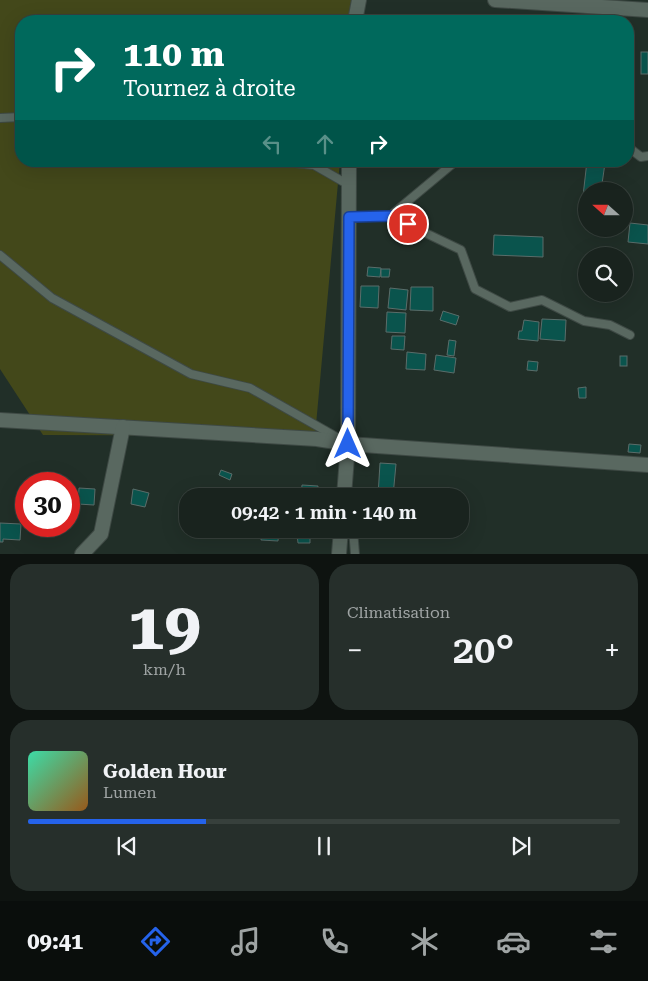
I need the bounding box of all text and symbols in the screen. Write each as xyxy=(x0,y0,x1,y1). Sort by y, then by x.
text: 110 m xyxy=(123,34,224,75)
icon: right xyxy=(40,35,105,100)
text: Tournez à droite xyxy=(123,76,296,101)
icon: left xyxy=(258,130,286,158)
icon: ahead xyxy=(311,130,339,158)
icon: right xyxy=(364,130,392,158)
north arrow xyxy=(578,182,632,238)
map controls xyxy=(578,182,633,302)
pin xyxy=(387,203,429,245)
icon: arrive xyxy=(394,210,422,238)
button: search xyxy=(578,247,633,302)
position arrow xyxy=(321,417,373,469)
speed limit sign: 30 xyxy=(15,472,80,537)
text: 09:42 · 1 min · 140 m xyxy=(231,501,417,524)
text: 19 xyxy=(128,589,201,665)
text: Climatisation xyxy=(347,603,450,622)
text: 20° xyxy=(453,628,514,672)
text: − xyxy=(347,634,363,667)
text: + xyxy=(604,634,620,667)
text: km/h xyxy=(143,660,186,679)
text: Golden Hour xyxy=(103,760,227,783)
text: Lumen xyxy=(103,783,157,802)
icon: previous xyxy=(113,832,141,860)
icon: pause xyxy=(310,832,338,860)
icon: next xyxy=(507,832,535,860)
icon: directions xyxy=(138,924,173,959)
icon: music xyxy=(228,924,263,959)
icon: phone xyxy=(317,924,352,959)
icon: climate xyxy=(407,924,442,959)
icon: car xyxy=(496,924,531,959)
icon: filters xyxy=(586,924,621,959)
text: 09:41 xyxy=(27,929,83,954)

